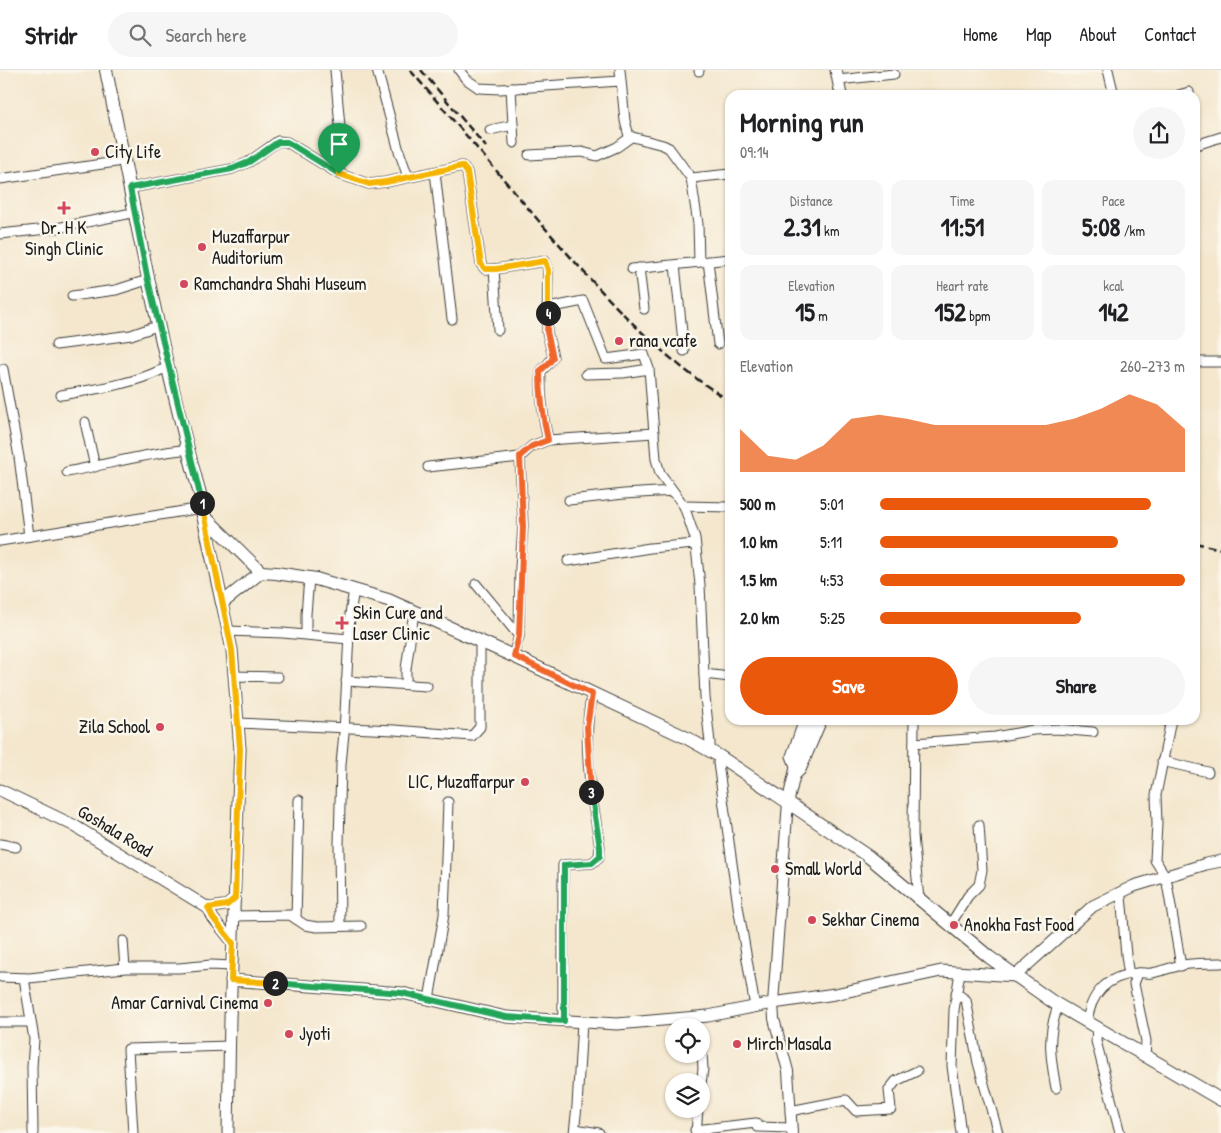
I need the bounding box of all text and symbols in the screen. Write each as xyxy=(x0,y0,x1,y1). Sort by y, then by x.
search box xyxy=(108,12,458,57)
text: Stridr xyxy=(25,19,78,51)
icon: search xyxy=(126,21,154,49)
text: Search here xyxy=(166,22,247,48)
text: Home xyxy=(963,22,998,47)
text: Map xyxy=(1026,22,1051,47)
text: About xyxy=(1079,22,1116,47)
text: Contact xyxy=(1144,22,1196,47)
text: Morning run xyxy=(740,103,864,141)
button: share xyxy=(1133,107,1185,159)
pin xyxy=(318,123,360,174)
icon: arrive xyxy=(325,130,353,158)
place label: City Life xyxy=(105,139,161,164)
text: 09:14 xyxy=(740,141,769,163)
marker: City Life xyxy=(89,146,101,158)
text: Distance xyxy=(790,191,833,210)
text: Time xyxy=(950,191,975,210)
text: Pace xyxy=(1102,191,1125,210)
marker: Dr. H K Singh Clinic xyxy=(57,201,71,215)
text: 2.31 xyxy=(784,210,821,244)
text: 11:51 xyxy=(941,210,984,244)
text: 5:08 xyxy=(1082,210,1120,244)
place label: Dr. H K Singh Clinic xyxy=(25,215,103,261)
text: km xyxy=(821,221,839,240)
text: /km xyxy=(1120,221,1145,240)
place label: Muzaffarpur Auditorium xyxy=(212,224,290,270)
marker: Muzaffarpur Auditorium xyxy=(196,241,208,253)
place label: Ramchandra Shahi Museum xyxy=(194,271,366,296)
text: Elevation xyxy=(788,276,835,295)
text: Heart rate xyxy=(936,276,989,295)
text: kcal xyxy=(1103,276,1124,295)
marker: Ramchandra Shahi Museum xyxy=(178,278,190,290)
text: 15 xyxy=(795,295,815,329)
text: 152 xyxy=(935,295,966,329)
text: 142 xyxy=(1098,295,1129,329)
pin: 4 xyxy=(536,300,560,326)
text: 4 xyxy=(546,304,551,323)
text: m xyxy=(815,306,828,325)
text: bpm xyxy=(966,306,990,325)
place label: rana vcafe xyxy=(629,328,697,353)
marker: rana vcafe xyxy=(613,335,625,347)
text: Elevation xyxy=(740,355,793,377)
text: 260–273 m xyxy=(1120,355,1185,377)
pin: 1 xyxy=(190,490,214,516)
text: 500 m xyxy=(740,493,776,515)
text: 5:01 xyxy=(820,493,843,515)
text: 1 xyxy=(200,494,205,513)
text: 1.0 km xyxy=(740,531,778,553)
text: 5:11 xyxy=(820,531,842,553)
text: 1.5 km xyxy=(740,569,777,591)
text: 4:53 xyxy=(820,569,844,591)
place label: Skin Cure and Laser Clinic xyxy=(353,600,443,646)
text: 2.0 km xyxy=(740,607,779,629)
text: 5:25 xyxy=(820,607,845,629)
marker: Skin Cure and Laser Clinic xyxy=(335,616,349,630)
button: Save xyxy=(740,657,958,715)
button: Share xyxy=(968,657,1185,715)
place label: Zila School xyxy=(79,714,150,739)
marker: Zila School xyxy=(154,721,166,733)
place label: LIC, Muzaffarpur xyxy=(408,769,515,794)
marker: LIC, Muzaffarpur xyxy=(519,776,531,788)
pin: 3 xyxy=(578,780,604,804)
text: 3 xyxy=(588,783,595,802)
street label: Goshala Road xyxy=(73,798,157,863)
place label: Small World xyxy=(785,856,862,881)
marker: Small World xyxy=(769,863,781,875)
place label: Sekhar Cinema xyxy=(822,907,919,932)
place label: Anokha Fast Food xyxy=(964,912,1074,937)
marker: Sekhar Cinema xyxy=(806,914,818,926)
marker: Anokha Fast Food xyxy=(948,919,960,931)
pin: 2 xyxy=(262,970,288,996)
text: 2 xyxy=(272,974,279,993)
place label: Amar Carnival Cinema xyxy=(111,990,258,1015)
marker: Amar Carnival Cinema xyxy=(262,997,274,1009)
map controls xyxy=(665,1018,710,1118)
button: locate xyxy=(665,1018,710,1063)
place label: Jyoti xyxy=(299,1021,331,1046)
marker: Jyoti xyxy=(283,1028,295,1040)
place label: Mirch Masala xyxy=(747,1031,831,1056)
marker: Mirch Masala xyxy=(731,1038,743,1050)
button: layers xyxy=(665,1073,710,1118)

